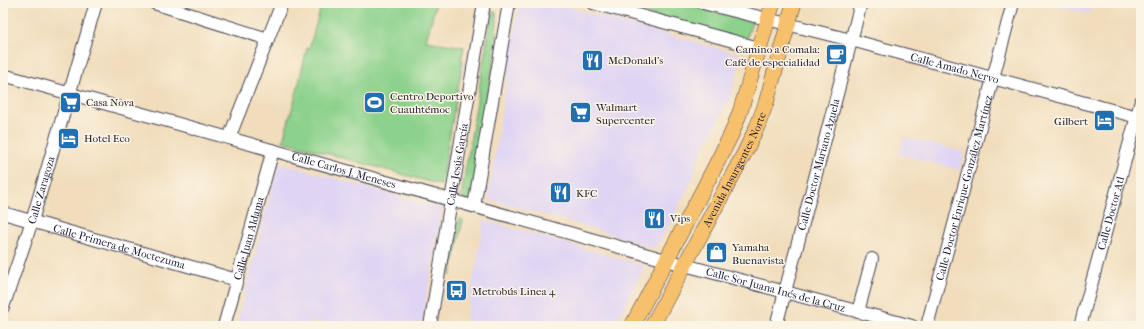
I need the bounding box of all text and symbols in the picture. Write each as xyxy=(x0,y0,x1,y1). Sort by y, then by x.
cafe icon: Camino a Comala: Café de especialidad xyxy=(823,42,849,68)
place label: Camino a Comala: Café de especialidad xyxy=(725,43,821,69)
restaurant icon: McDonald's xyxy=(580,47,606,73)
street label: Calle Amado Nervo xyxy=(909,50,1001,87)
place label: McDonald's xyxy=(608,54,663,67)
supermarket icon: Casa Nova xyxy=(58,89,84,115)
sports icon: Centro Deportivo Cuauhtémoc xyxy=(362,89,388,115)
place label: Centro Deportivo Cuauhtémoc xyxy=(390,90,474,116)
street label: Calle Doctor Enrique González Martínez xyxy=(933,94,995,282)
place label: Casa Nova xyxy=(86,96,135,109)
street label: Calle Doctor Mariano Azuela xyxy=(795,96,843,232)
supermarket icon: Walmart Supercenter xyxy=(567,100,593,126)
place label: Walmart Supercenter xyxy=(595,101,655,127)
hotel icon: Gilbert xyxy=(1091,108,1117,134)
street label: Avenida Insurgentes Norte xyxy=(700,110,769,230)
place label: Gilbert xyxy=(1054,115,1088,128)
street label: Calle Jesús García xyxy=(444,121,471,206)
hotel icon: Hotel Eco xyxy=(55,125,81,151)
place label: Hotel Eco xyxy=(84,132,130,145)
street label: Calle Carlos J. Meneses xyxy=(290,150,397,191)
street label: Calle Zaragoza xyxy=(25,154,58,226)
street label: Calle Doctor Atl xyxy=(1095,175,1127,251)
restaurant icon: KFC xyxy=(548,180,574,206)
place label: KFC xyxy=(576,187,597,200)
street label: Calle Juan Aldama xyxy=(231,195,267,282)
restaurant icon: Vips xyxy=(642,205,668,231)
place label: Vips xyxy=(669,212,690,225)
street label: Calle Primera de Moctezuma xyxy=(52,222,187,272)
shop icon: Yamaha Buenavista xyxy=(704,240,730,266)
place label: Yamaha Buenavista xyxy=(731,241,785,267)
street label: Calle Sor Juana Inés de la Cruz xyxy=(705,265,847,315)
bus stop icon: Metrobús Linea 4 xyxy=(443,278,469,304)
place label: Metrobús Linea 4 xyxy=(472,285,556,298)

